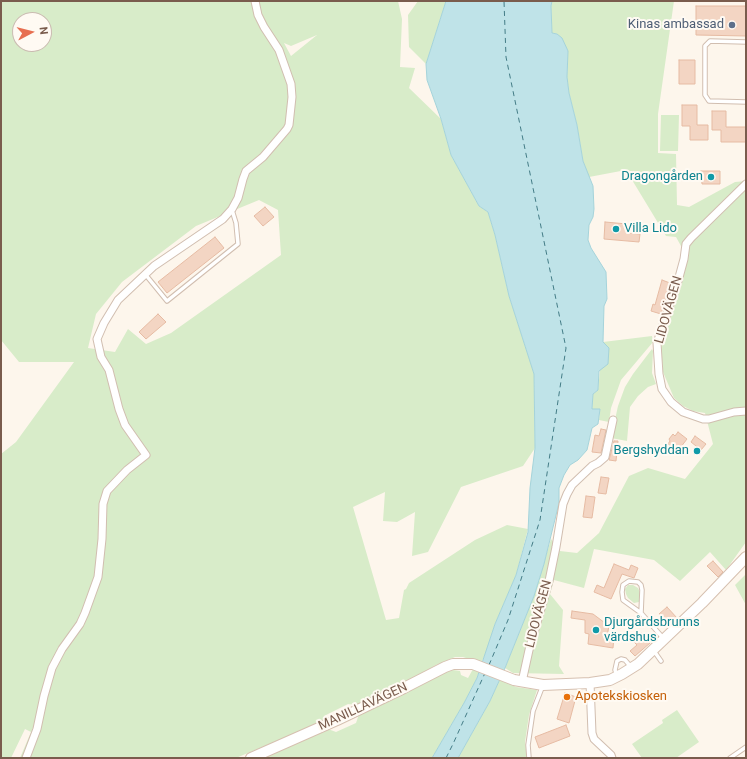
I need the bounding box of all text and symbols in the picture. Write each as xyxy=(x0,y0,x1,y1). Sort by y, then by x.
north arrow xyxy=(12,12,52,52)
place label: Kinas ambassad xyxy=(628,17,724,33)
marker: Kinas ambassad xyxy=(727,20,737,30)
text: N xyxy=(36,26,50,35)
place label: Dragongården xyxy=(621,169,703,185)
marker: Dragongården xyxy=(706,172,716,182)
place label: Villa Lido xyxy=(624,221,677,237)
marker: Villa Lido xyxy=(611,224,621,234)
street label: LIDOVÄGEN xyxy=(652,274,686,346)
place label: Bergshyddan xyxy=(614,443,689,459)
marker: Bergshyddan xyxy=(692,446,702,456)
street label: LIDOVÄGEN xyxy=(522,578,556,650)
place label: Djurgårdsbrunns värdshus xyxy=(604,615,700,646)
marker: Djurgårdsbrunns värdshus xyxy=(591,625,601,635)
street label: MANILLAVÄGEN xyxy=(316,680,410,734)
place label: Apotekskiosken xyxy=(575,689,667,705)
marker: Apotekskiosken xyxy=(562,692,572,702)

